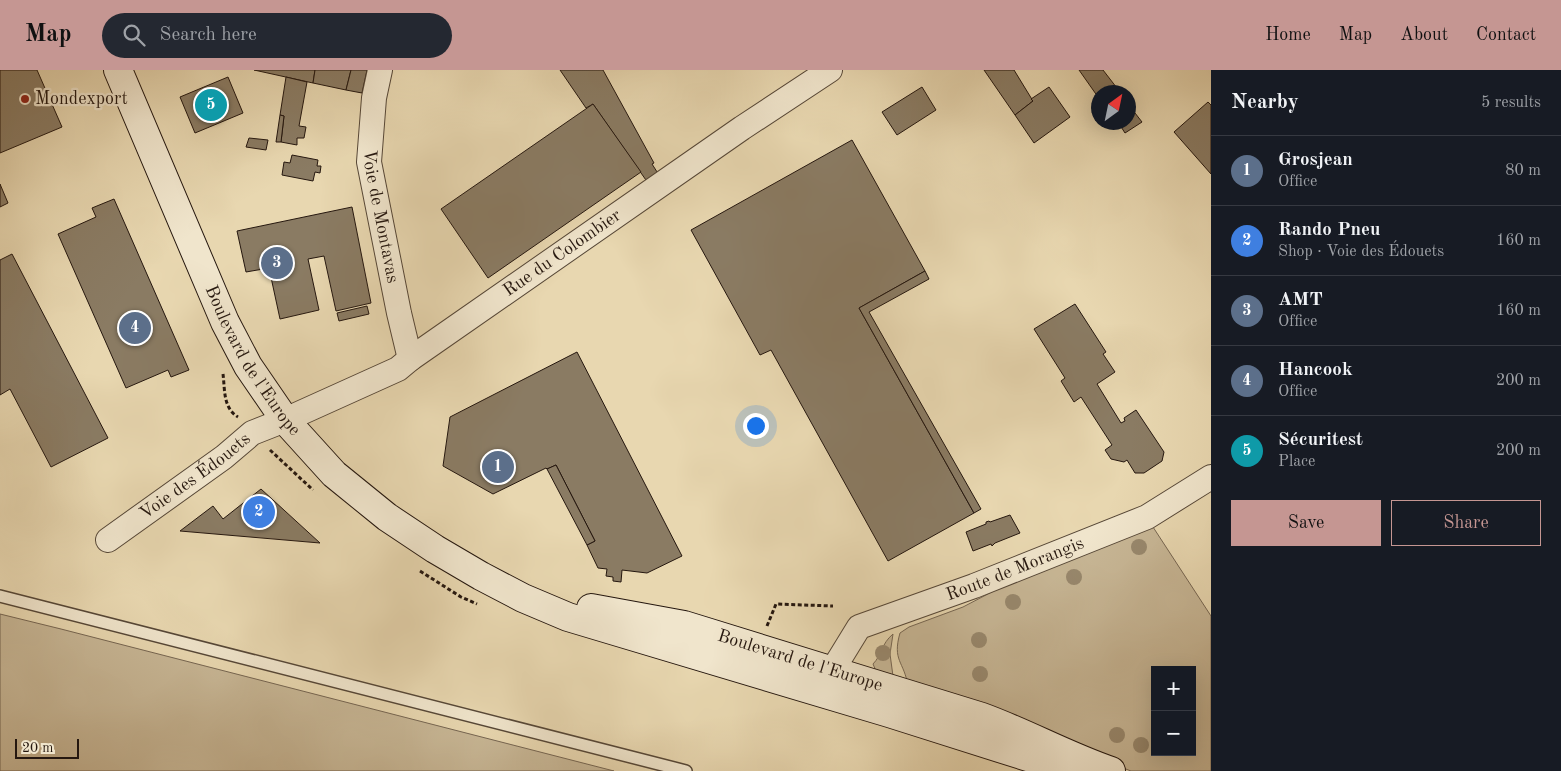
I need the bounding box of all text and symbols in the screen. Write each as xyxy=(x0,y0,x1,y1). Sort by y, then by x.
search box xyxy=(102,13,452,58)
icon: search xyxy=(120,21,148,49)
text: Map xyxy=(25,23,72,47)
text: Search here xyxy=(160,26,257,45)
text: Home xyxy=(1265,26,1311,44)
text: Map xyxy=(1339,26,1372,44)
text: About xyxy=(1400,26,1448,44)
text: Contact xyxy=(1476,26,1536,44)
north arrow xyxy=(1091,85,1136,130)
pin: 5 xyxy=(195,86,227,124)
place label: Mondexport xyxy=(35,90,128,108)
text: Nearby xyxy=(1231,92,1299,113)
marker: Mondexport xyxy=(19,93,31,105)
text: 5 results xyxy=(1481,95,1541,111)
street label: Voie de Montavas xyxy=(360,148,402,285)
text: Grosjean xyxy=(1278,151,1353,170)
text: 1 xyxy=(1242,163,1252,179)
text: 80 m xyxy=(1505,163,1541,179)
text: Office xyxy=(1278,174,1317,190)
street label: Rue du Colombier xyxy=(500,206,625,300)
text: Rando Pneu xyxy=(1278,221,1381,240)
text: 2 xyxy=(1242,233,1252,249)
text: 160 m xyxy=(1496,233,1541,249)
pin: 3 xyxy=(261,244,293,282)
text: Shop · Voie des Édouets xyxy=(1278,244,1444,260)
street label: Boulevard de l'Europe xyxy=(202,283,304,439)
text: AMT xyxy=(1278,291,1323,310)
text: 3 xyxy=(1242,303,1252,319)
text: 160 m xyxy=(1496,303,1541,319)
pin: 4 xyxy=(119,309,151,347)
text: Office xyxy=(1278,314,1317,330)
text: Hancook xyxy=(1278,361,1353,380)
text: 4 xyxy=(1242,373,1252,389)
text: 200 m xyxy=(1496,373,1541,389)
text: Office xyxy=(1278,384,1317,400)
your location xyxy=(743,413,769,439)
street label: Voie des Édouets xyxy=(137,429,254,523)
text: Sécuritest xyxy=(1278,431,1363,450)
text: 5 xyxy=(1242,443,1252,459)
text: 200 m xyxy=(1496,443,1541,459)
pin: 1 xyxy=(482,448,514,486)
text: Place xyxy=(1278,454,1315,470)
pin: 2 xyxy=(243,493,275,531)
button: Save xyxy=(1231,500,1381,546)
button: Share xyxy=(1391,500,1541,546)
street label: Route de Morangis xyxy=(944,534,1087,604)
street label: Boulevard de l'Europe xyxy=(715,627,885,695)
map controls xyxy=(1151,666,1196,756)
button: + xyxy=(1151,666,1196,711)
button: − xyxy=(1151,711,1196,756)
scale bar xyxy=(15,736,79,759)
text: 20 m xyxy=(22,741,53,755)

